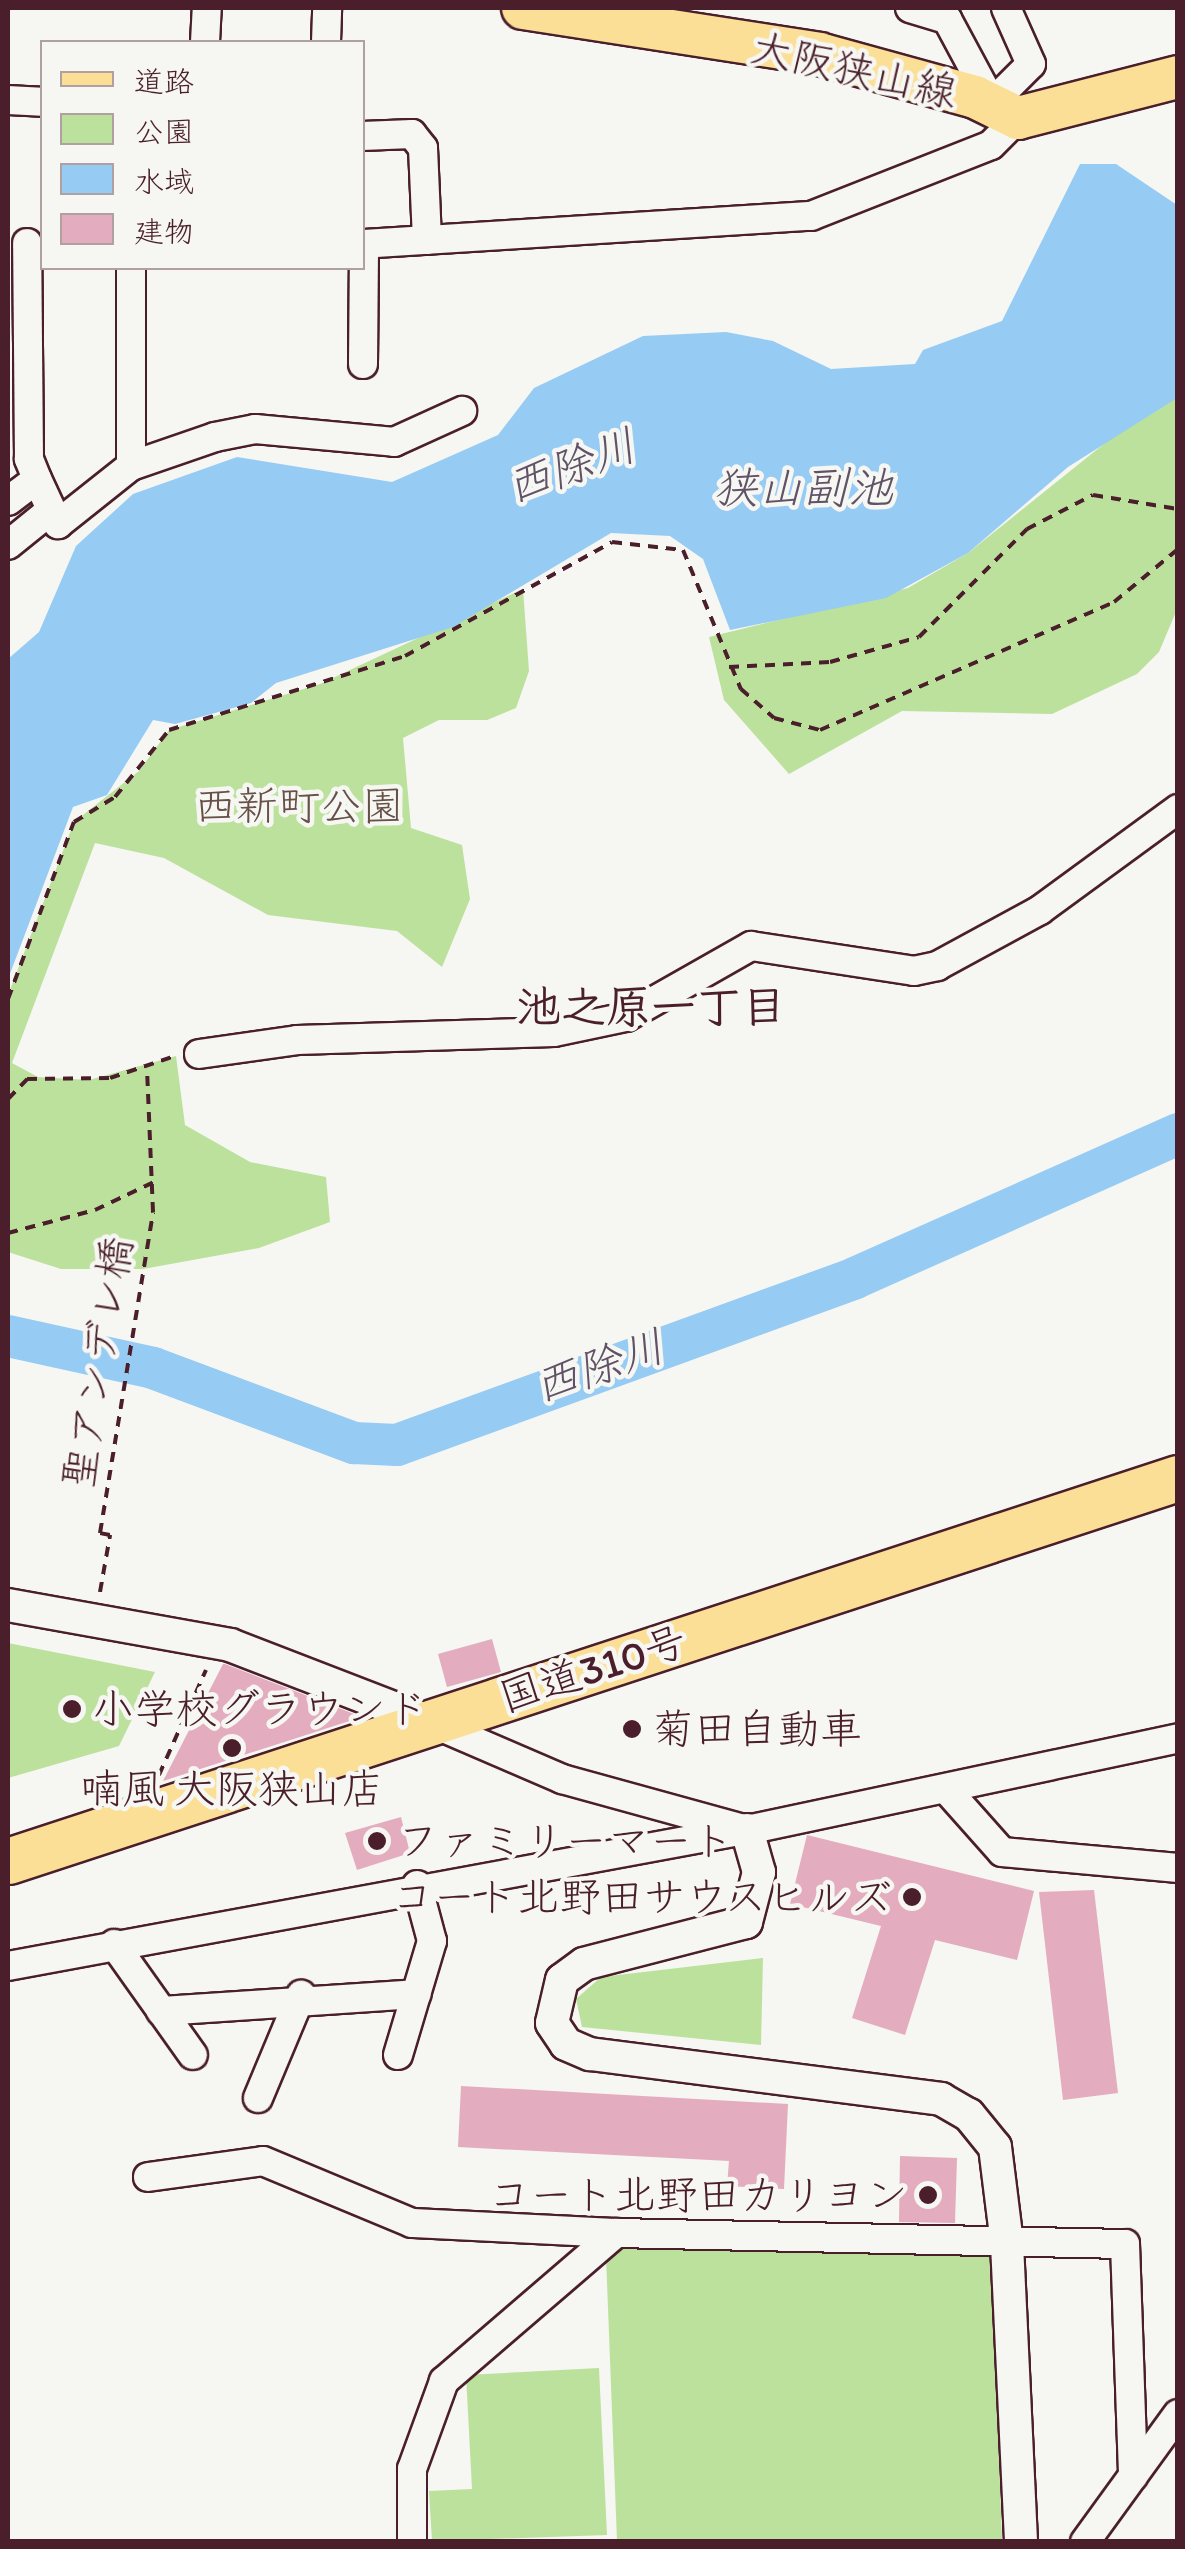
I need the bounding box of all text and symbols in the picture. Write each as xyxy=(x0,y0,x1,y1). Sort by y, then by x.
street label: 大阪狭山線 xyxy=(746,22,962,118)
legend xyxy=(40,40,365,270)
text: 道路 xyxy=(134,63,194,100)
text: 公園 xyxy=(134,113,194,150)
text: 水域 xyxy=(134,163,194,200)
text: 建物 xyxy=(134,213,194,250)
water label: 西除川 xyxy=(498,418,644,514)
water label: 狭山副池 xyxy=(713,461,893,515)
park label: 西新町公園 xyxy=(194,781,404,831)
district label: 池之原一丁目 xyxy=(516,980,786,1034)
street label: 聖アンデレ橋 xyxy=(53,1235,143,1491)
water label: 西除川 xyxy=(526,1318,672,1414)
street label: 国道310号 xyxy=(493,1615,693,1723)
place label: 小学校グラウンド xyxy=(92,1684,428,1734)
marker: 小学校グラウンド xyxy=(61,1698,83,1720)
place label: 菊田自動車 xyxy=(652,1704,862,1754)
marker: 菊田自動車 xyxy=(621,1718,643,1740)
marker: 喃風 大阪狭山店 xyxy=(221,1737,243,1759)
place label: 喃風 大阪狭山店 xyxy=(80,1764,384,1814)
place label: ファミリーマート xyxy=(397,1816,733,1866)
marker: ファミリーマート xyxy=(366,1830,388,1852)
place label: コート北野田サウスヒルズ xyxy=(388,1872,892,1922)
marker: コート北野田サウスヒルズ xyxy=(901,1886,923,1908)
place label: コート北野田カリヨン xyxy=(488,2170,908,2220)
marker: コート北野田カリヨン xyxy=(917,2184,939,2206)

